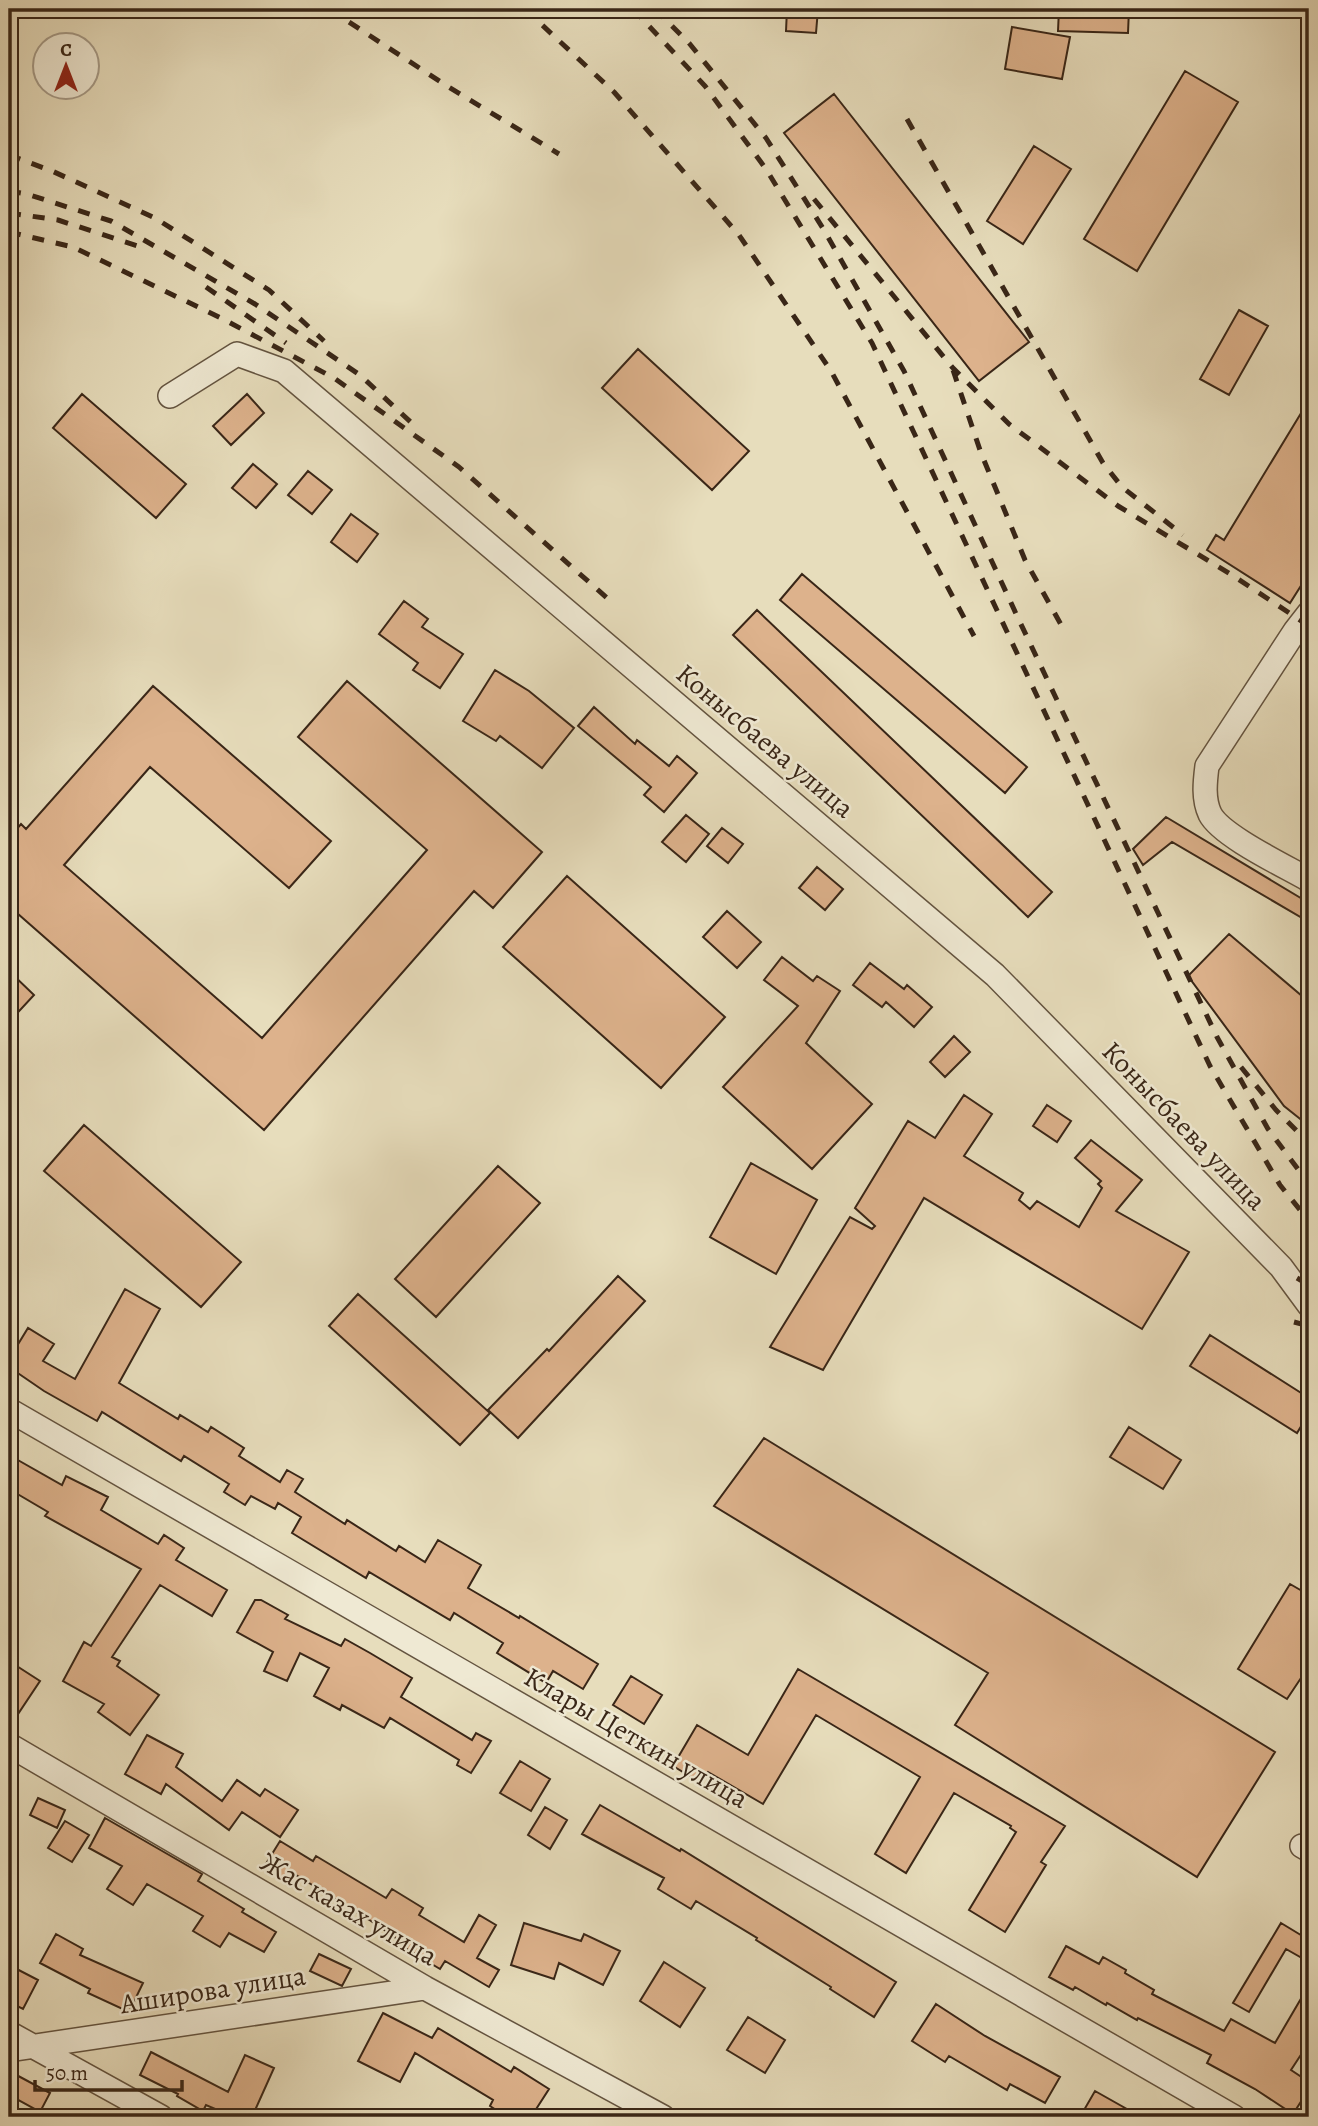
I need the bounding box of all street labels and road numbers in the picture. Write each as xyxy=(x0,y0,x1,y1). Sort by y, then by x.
street label: Конысбаева улица xyxy=(668,655,862,827)
street label: Конысбаева улица xyxy=(1093,1033,1275,1219)
street label: Клары Цеткин улица xyxy=(517,1658,755,1818)
street label: Жас казах улица xyxy=(254,1843,445,1975)
street label: Аширова улица xyxy=(117,1957,309,2024)

